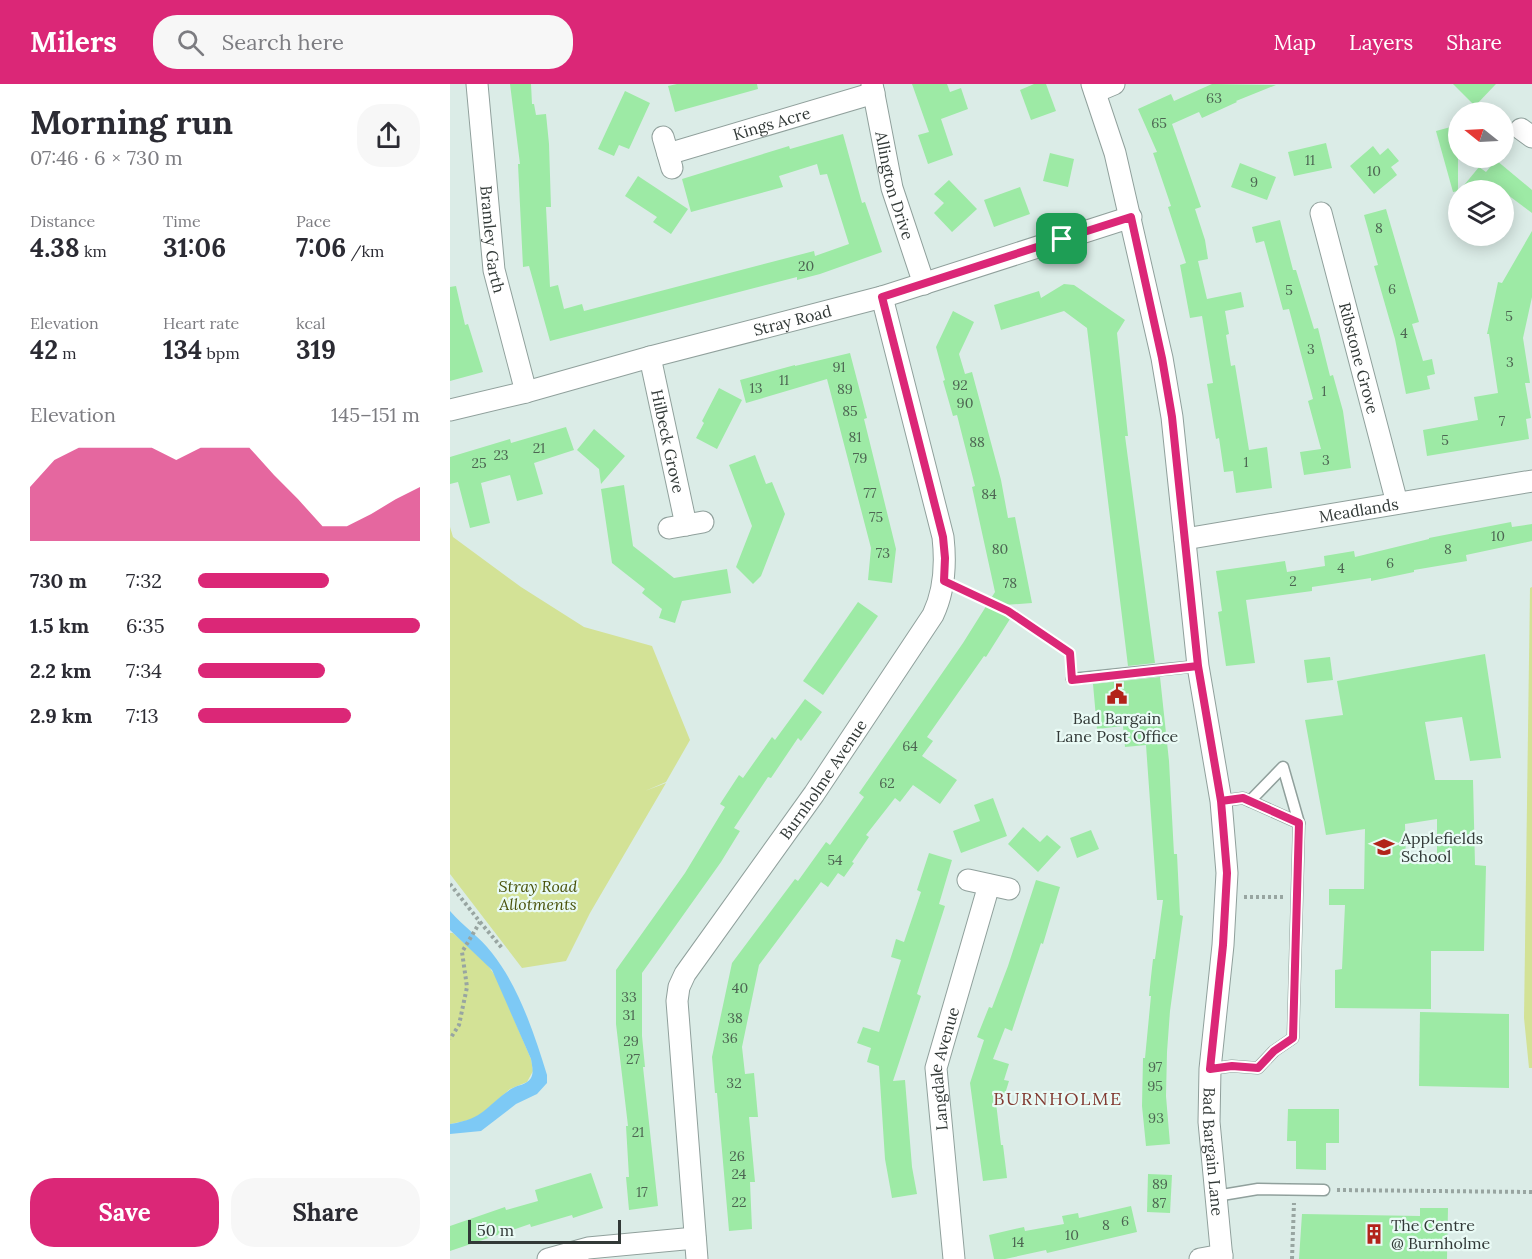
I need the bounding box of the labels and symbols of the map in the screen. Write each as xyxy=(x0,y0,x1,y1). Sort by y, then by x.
house number: 63 xyxy=(1206,89,1222,107)
street label: Kings Acre xyxy=(730,102,813,144)
north arrow xyxy=(1448,102,1514,168)
house number: 65 xyxy=(1151,114,1167,132)
street label: Allington Drive xyxy=(871,129,919,242)
house number: 11 xyxy=(1305,151,1315,169)
house number: 10 xyxy=(1367,162,1381,180)
house number: 9 xyxy=(1250,173,1258,191)
street label: Bramley Garth xyxy=(476,185,510,295)
pin xyxy=(1036,213,1087,264)
house number: 8 xyxy=(1375,219,1383,237)
house number: 20 xyxy=(798,257,814,275)
house number: 6 xyxy=(1388,280,1396,298)
house number: 5 xyxy=(1285,281,1293,299)
street label: Stray Road xyxy=(751,300,834,340)
street label: Ribstone Grove xyxy=(1335,300,1383,416)
house number: 5 xyxy=(1505,307,1513,325)
house number: 4 xyxy=(1400,324,1408,342)
house number: 3 xyxy=(1307,340,1315,358)
house number: 3 xyxy=(1506,353,1514,371)
house number: 91 xyxy=(832,358,846,376)
house number: 11 xyxy=(779,371,789,389)
house number: 92 xyxy=(952,376,968,394)
house number: 13 xyxy=(750,379,763,397)
house number: 89 xyxy=(837,380,853,398)
house number: 1 xyxy=(1321,382,1327,400)
street label: Hilbeck Grove xyxy=(647,387,689,495)
house number: 90 xyxy=(957,394,973,412)
house number: 85 xyxy=(842,402,858,420)
house number: 7 xyxy=(1499,412,1506,430)
house number: 81 xyxy=(849,428,861,446)
house number: 5 xyxy=(1441,431,1449,449)
house number: 88 xyxy=(969,433,985,451)
house number: 21 xyxy=(533,439,545,457)
house number: 23 xyxy=(493,446,509,464)
house number: 79 xyxy=(853,449,867,467)
house number: 3 xyxy=(1322,451,1330,469)
house number: 1 xyxy=(1243,453,1249,471)
house number: 25 xyxy=(471,454,487,472)
house number: 77 xyxy=(864,484,877,502)
house number: 84 xyxy=(981,485,997,503)
street label: Meadlands xyxy=(1317,493,1400,526)
house number: 75 xyxy=(869,508,883,526)
house number: 10 xyxy=(1491,527,1505,545)
house number: 80 xyxy=(992,540,1008,558)
house number: 8 xyxy=(1444,540,1452,558)
house number: 73 xyxy=(876,544,890,562)
house number: 6 xyxy=(1386,554,1394,572)
house number: 4 xyxy=(1337,559,1345,577)
house number: 2 xyxy=(1289,572,1297,590)
house number: 78 xyxy=(1003,574,1017,592)
public building icon: Bad Bargain Lane Post Office xyxy=(1105,682,1129,706)
place label: Bad Bargain Lane Post Office xyxy=(1056,708,1179,746)
street label: Burnholme Avenue xyxy=(775,715,871,843)
house number: 64 xyxy=(902,737,918,755)
house number: 62 xyxy=(879,774,895,792)
place label: Applefields School xyxy=(1400,828,1483,866)
school or university icon: Applefields School xyxy=(1372,835,1396,859)
house number: 54 xyxy=(827,851,843,869)
park label: Stray Road Allotments xyxy=(498,876,578,914)
house number: 40 xyxy=(732,979,748,997)
house number: 33 xyxy=(621,988,637,1006)
street label: Langdale Avenue xyxy=(925,1004,963,1131)
house number: 31 xyxy=(623,1006,635,1024)
house number: 38 xyxy=(727,1009,743,1027)
house number: 36 xyxy=(722,1029,738,1047)
house number: 29 xyxy=(623,1032,639,1050)
house number: 27 xyxy=(626,1050,641,1068)
house number: 97 xyxy=(1148,1058,1163,1076)
house number: 32 xyxy=(726,1074,742,1092)
house number: 95 xyxy=(1147,1077,1163,1095)
district label: BURNHOLME xyxy=(993,1087,1123,1110)
street label: Bad Bargain Lane xyxy=(1199,1087,1228,1217)
house number: 93 xyxy=(1148,1109,1164,1127)
house number: 21 xyxy=(632,1123,644,1141)
house number: 26 xyxy=(729,1147,745,1165)
house number: 24 xyxy=(732,1165,747,1183)
house number: 89 xyxy=(1152,1175,1168,1193)
house number: 17 xyxy=(636,1183,648,1201)
house number: 22 xyxy=(731,1193,747,1211)
house number: 87 xyxy=(1152,1194,1167,1212)
house number: 6 xyxy=(1121,1212,1129,1230)
place label: The Centre @ Burnholme xyxy=(1391,1215,1491,1253)
house number: 8 xyxy=(1102,1216,1110,1234)
scale bar xyxy=(468,1217,621,1244)
building icon: The Centre @ Burnholme xyxy=(1362,1222,1386,1246)
house number: 10 xyxy=(1065,1226,1079,1244)
house number: 14 xyxy=(1012,1233,1025,1251)

